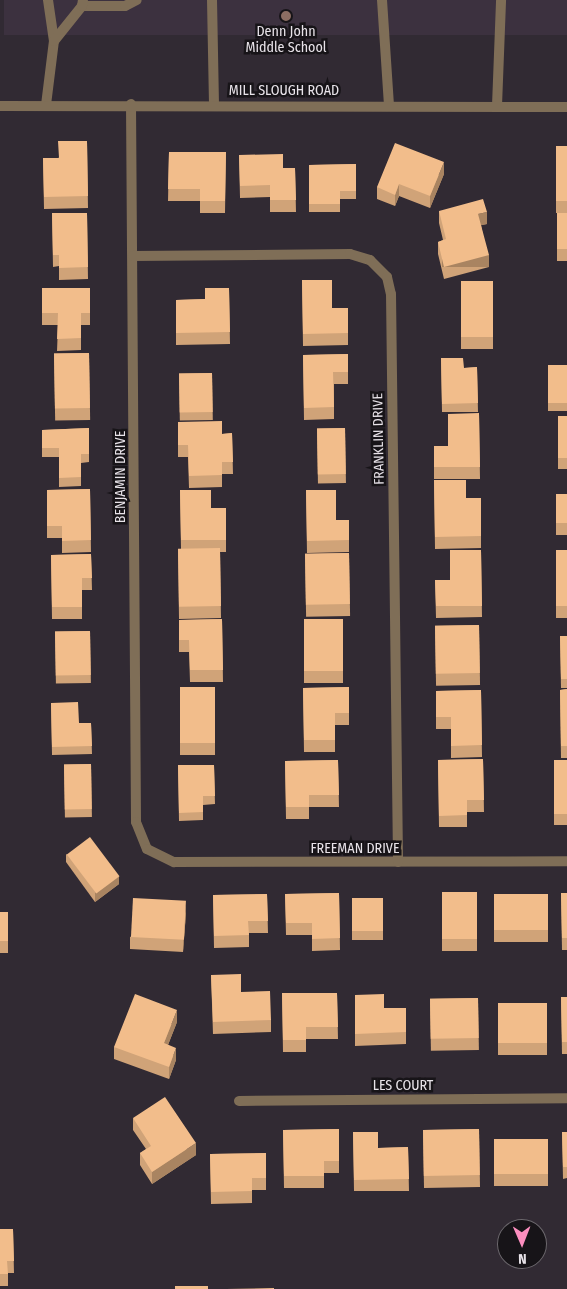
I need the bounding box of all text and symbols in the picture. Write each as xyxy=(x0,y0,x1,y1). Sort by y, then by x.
marker: Denn John Middle School xyxy=(280,10,292,22)
place label: Denn John Middle School xyxy=(245,24,327,56)
street label: MILL SLOUGH ROAD xyxy=(229,83,339,99)
street label: FRANKLIN DRIVE xyxy=(370,393,388,485)
street label: BENJAMIN DRIVE xyxy=(113,431,129,523)
street label: FREEMAN DRIVE xyxy=(310,841,400,857)
street label: LES COURT xyxy=(373,1078,433,1094)
north arrow xyxy=(497,1219,547,1269)
text: N xyxy=(518,1250,527,1267)

